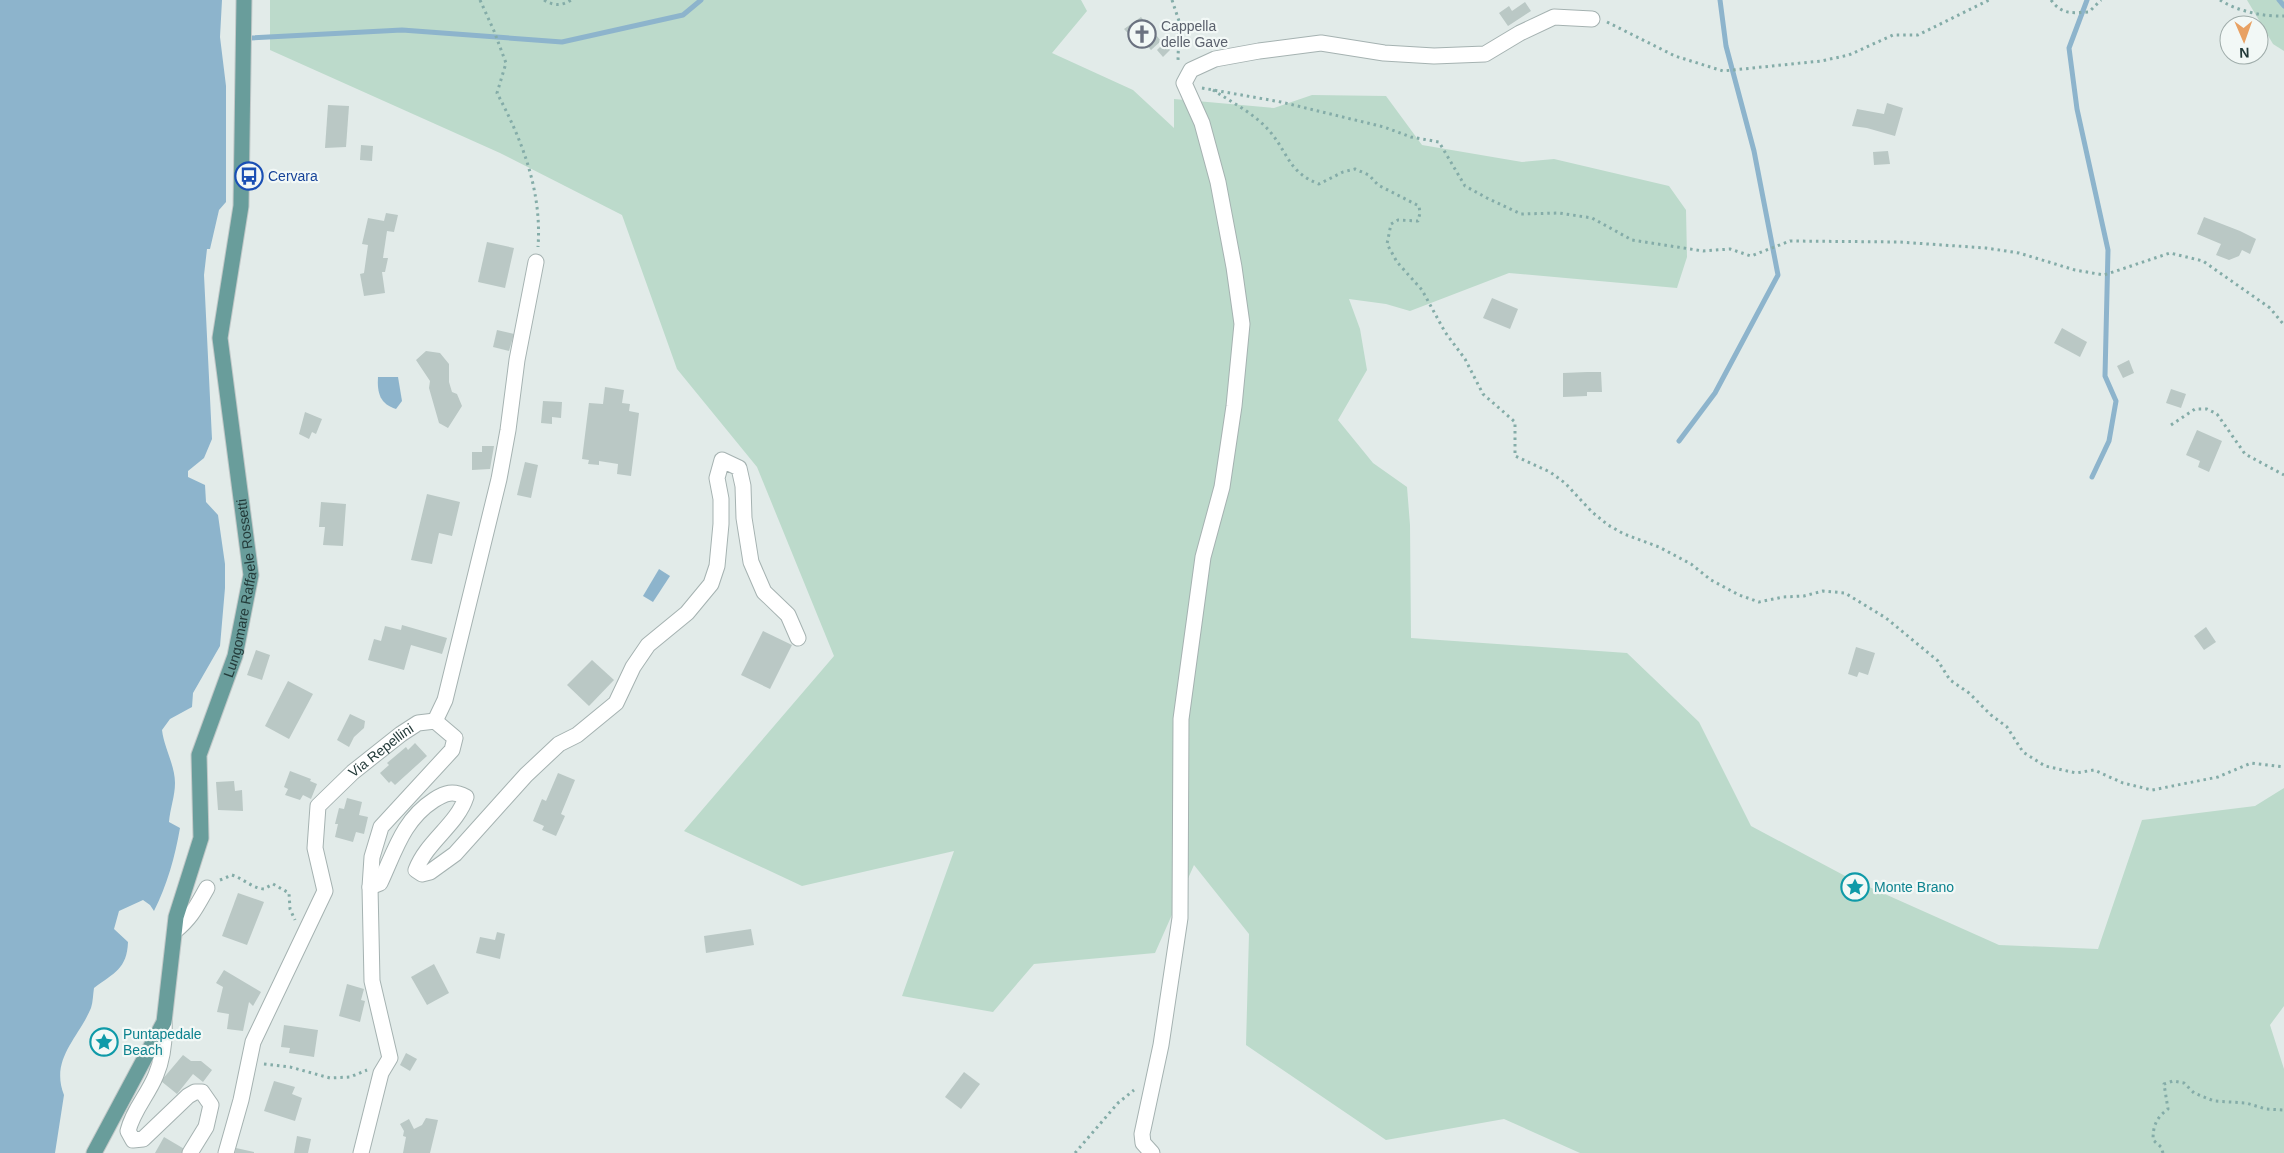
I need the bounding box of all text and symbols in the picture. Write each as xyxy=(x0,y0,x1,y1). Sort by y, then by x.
north arrow xyxy=(2219,15,2269,65)
place label: Cappella delle Gave xyxy=(1161,18,1228,50)
church icon: Cappella delle Gave xyxy=(1127,19,1157,49)
text: N xyxy=(2239,45,2250,61)
bus stop icon: Cervara xyxy=(234,161,264,191)
place label: Cervara xyxy=(268,168,318,184)
street label: Lungomare Raffaele Rossetti xyxy=(220,498,260,679)
street label: Via Repellini xyxy=(345,720,416,780)
place icon: Monte Brano xyxy=(1840,872,1870,902)
place label: Monte Brano xyxy=(1874,879,1954,895)
place label: Puntapedale Beach xyxy=(123,1026,202,1058)
place icon: Puntapedale Beach xyxy=(89,1027,119,1057)

